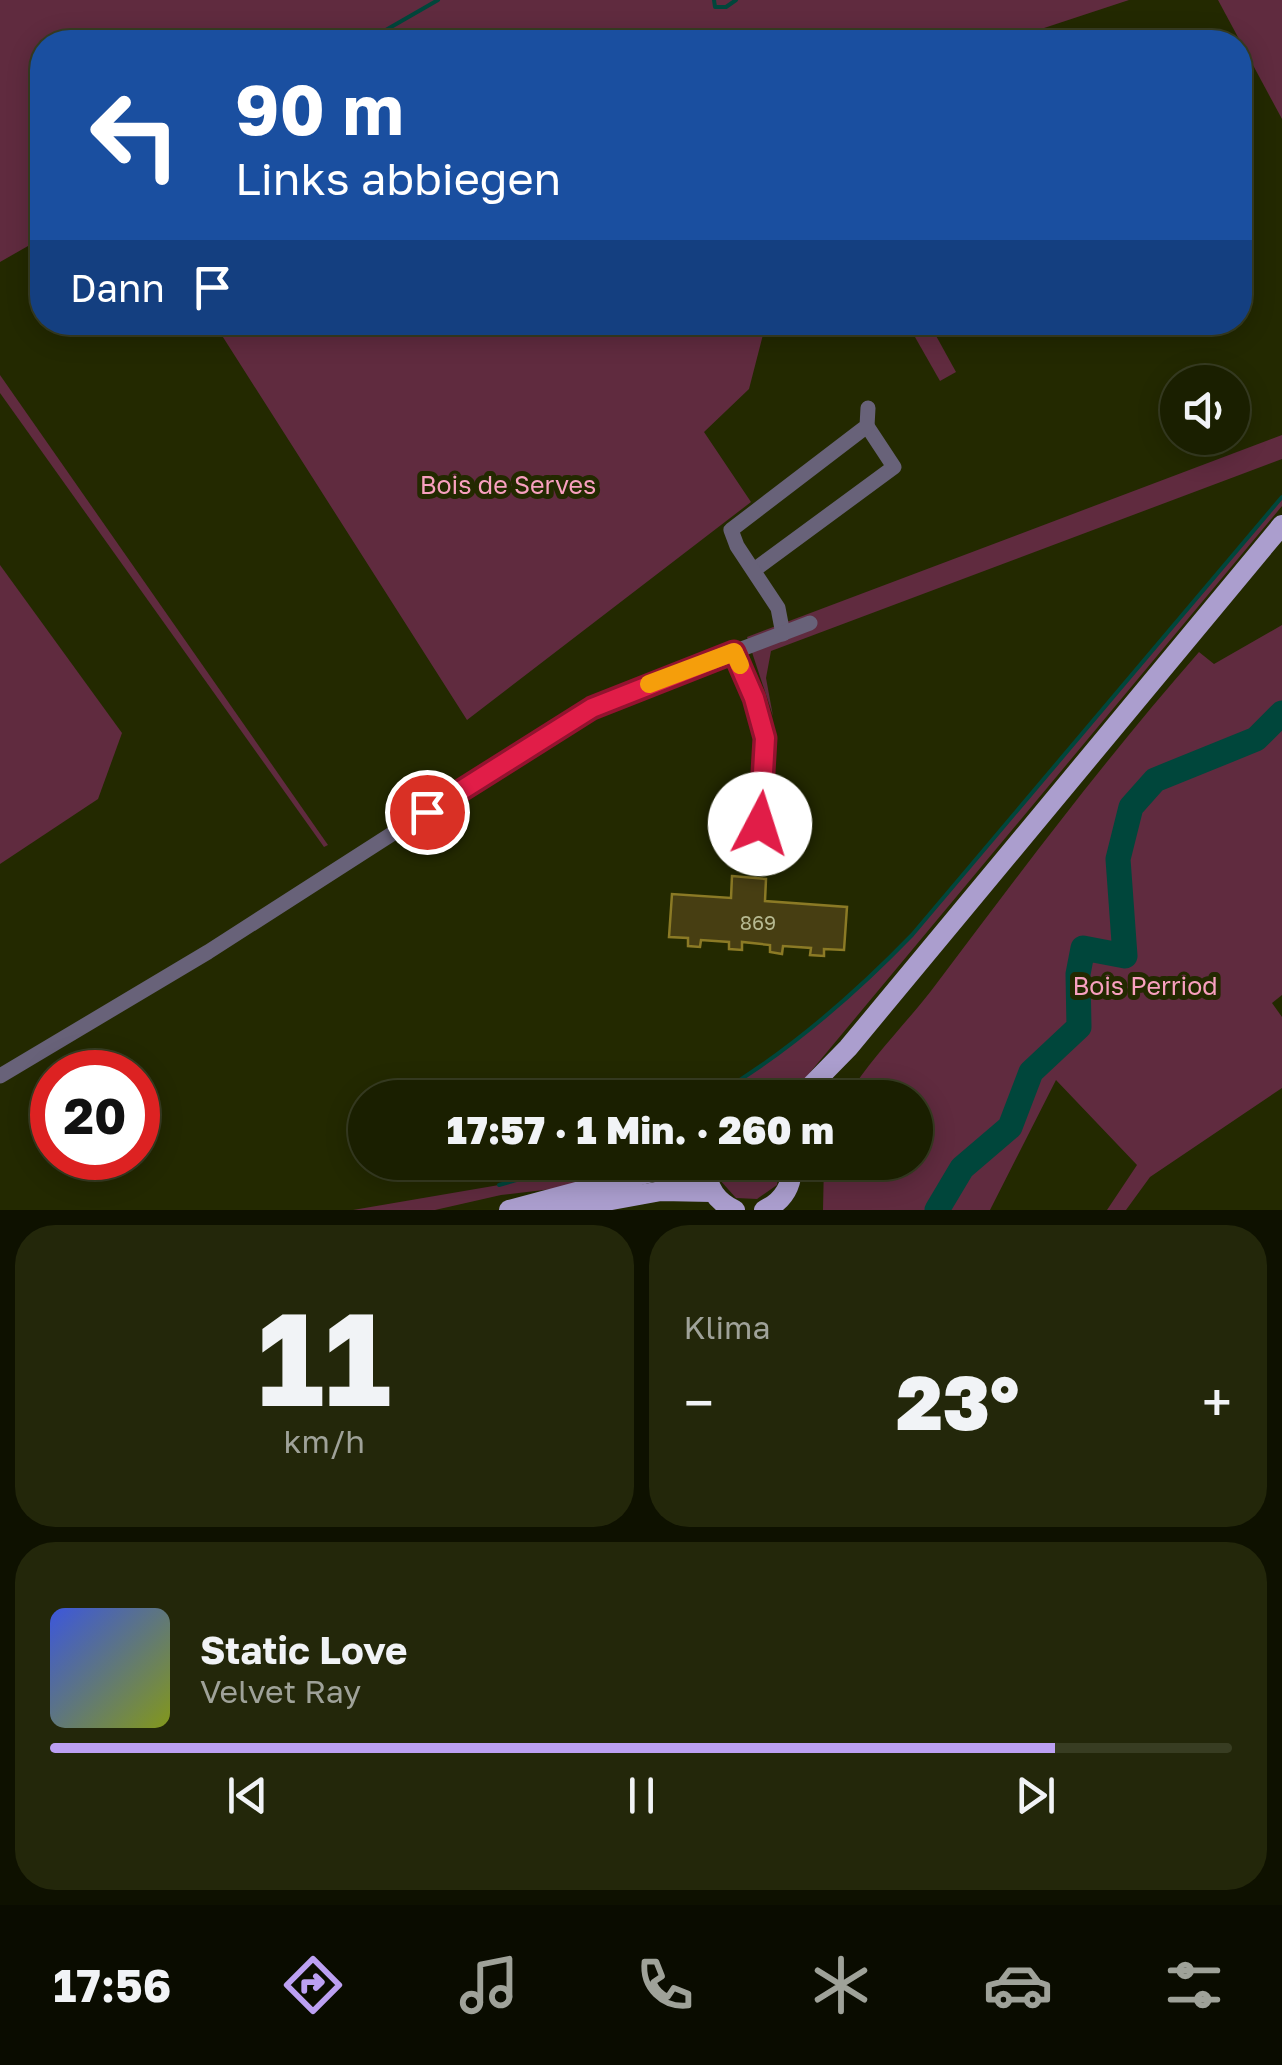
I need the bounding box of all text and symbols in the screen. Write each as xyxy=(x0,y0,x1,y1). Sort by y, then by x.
text: 90 m xyxy=(235,66,404,150)
icon: left xyxy=(70,70,200,200)
text: Links abbiegen xyxy=(235,151,561,205)
icon: arrive xyxy=(185,260,240,315)
text: Dann xyxy=(70,265,165,310)
map controls xyxy=(1160,365,1250,455)
button: sound xyxy=(1160,365,1250,455)
park label: Bois de Serves xyxy=(420,469,596,500)
pin xyxy=(385,770,470,855)
position arrow xyxy=(708,772,812,876)
icon: arrive xyxy=(400,785,455,840)
house number: 869 xyxy=(740,910,776,934)
park label: Bois Perriod xyxy=(1072,970,1218,1001)
speed limit sign: 20 xyxy=(30,1050,160,1180)
text: 17:57 · 1 Min. · 260 m xyxy=(447,1107,834,1152)
text: 11 xyxy=(257,1279,391,1435)
text: Klima xyxy=(684,1308,770,1346)
text: 23° xyxy=(896,1356,1019,1447)
text: − xyxy=(684,1369,714,1435)
text: + xyxy=(1202,1369,1232,1435)
text: km/h xyxy=(284,1422,365,1460)
text: Static Love xyxy=(200,1627,407,1672)
text: Velvet Ray xyxy=(200,1672,361,1710)
icon: previous xyxy=(220,1768,275,1823)
icon: pause xyxy=(614,1768,669,1823)
icon: next xyxy=(1008,1768,1063,1823)
icon: directions xyxy=(278,1950,348,2020)
icon: music xyxy=(454,1950,524,2020)
icon: phone xyxy=(630,1950,700,2020)
icon: climate xyxy=(806,1950,876,2020)
icon: car xyxy=(983,1950,1053,2020)
icon: filters xyxy=(1159,1950,1229,2020)
text: 17:56 xyxy=(53,1958,171,2012)

